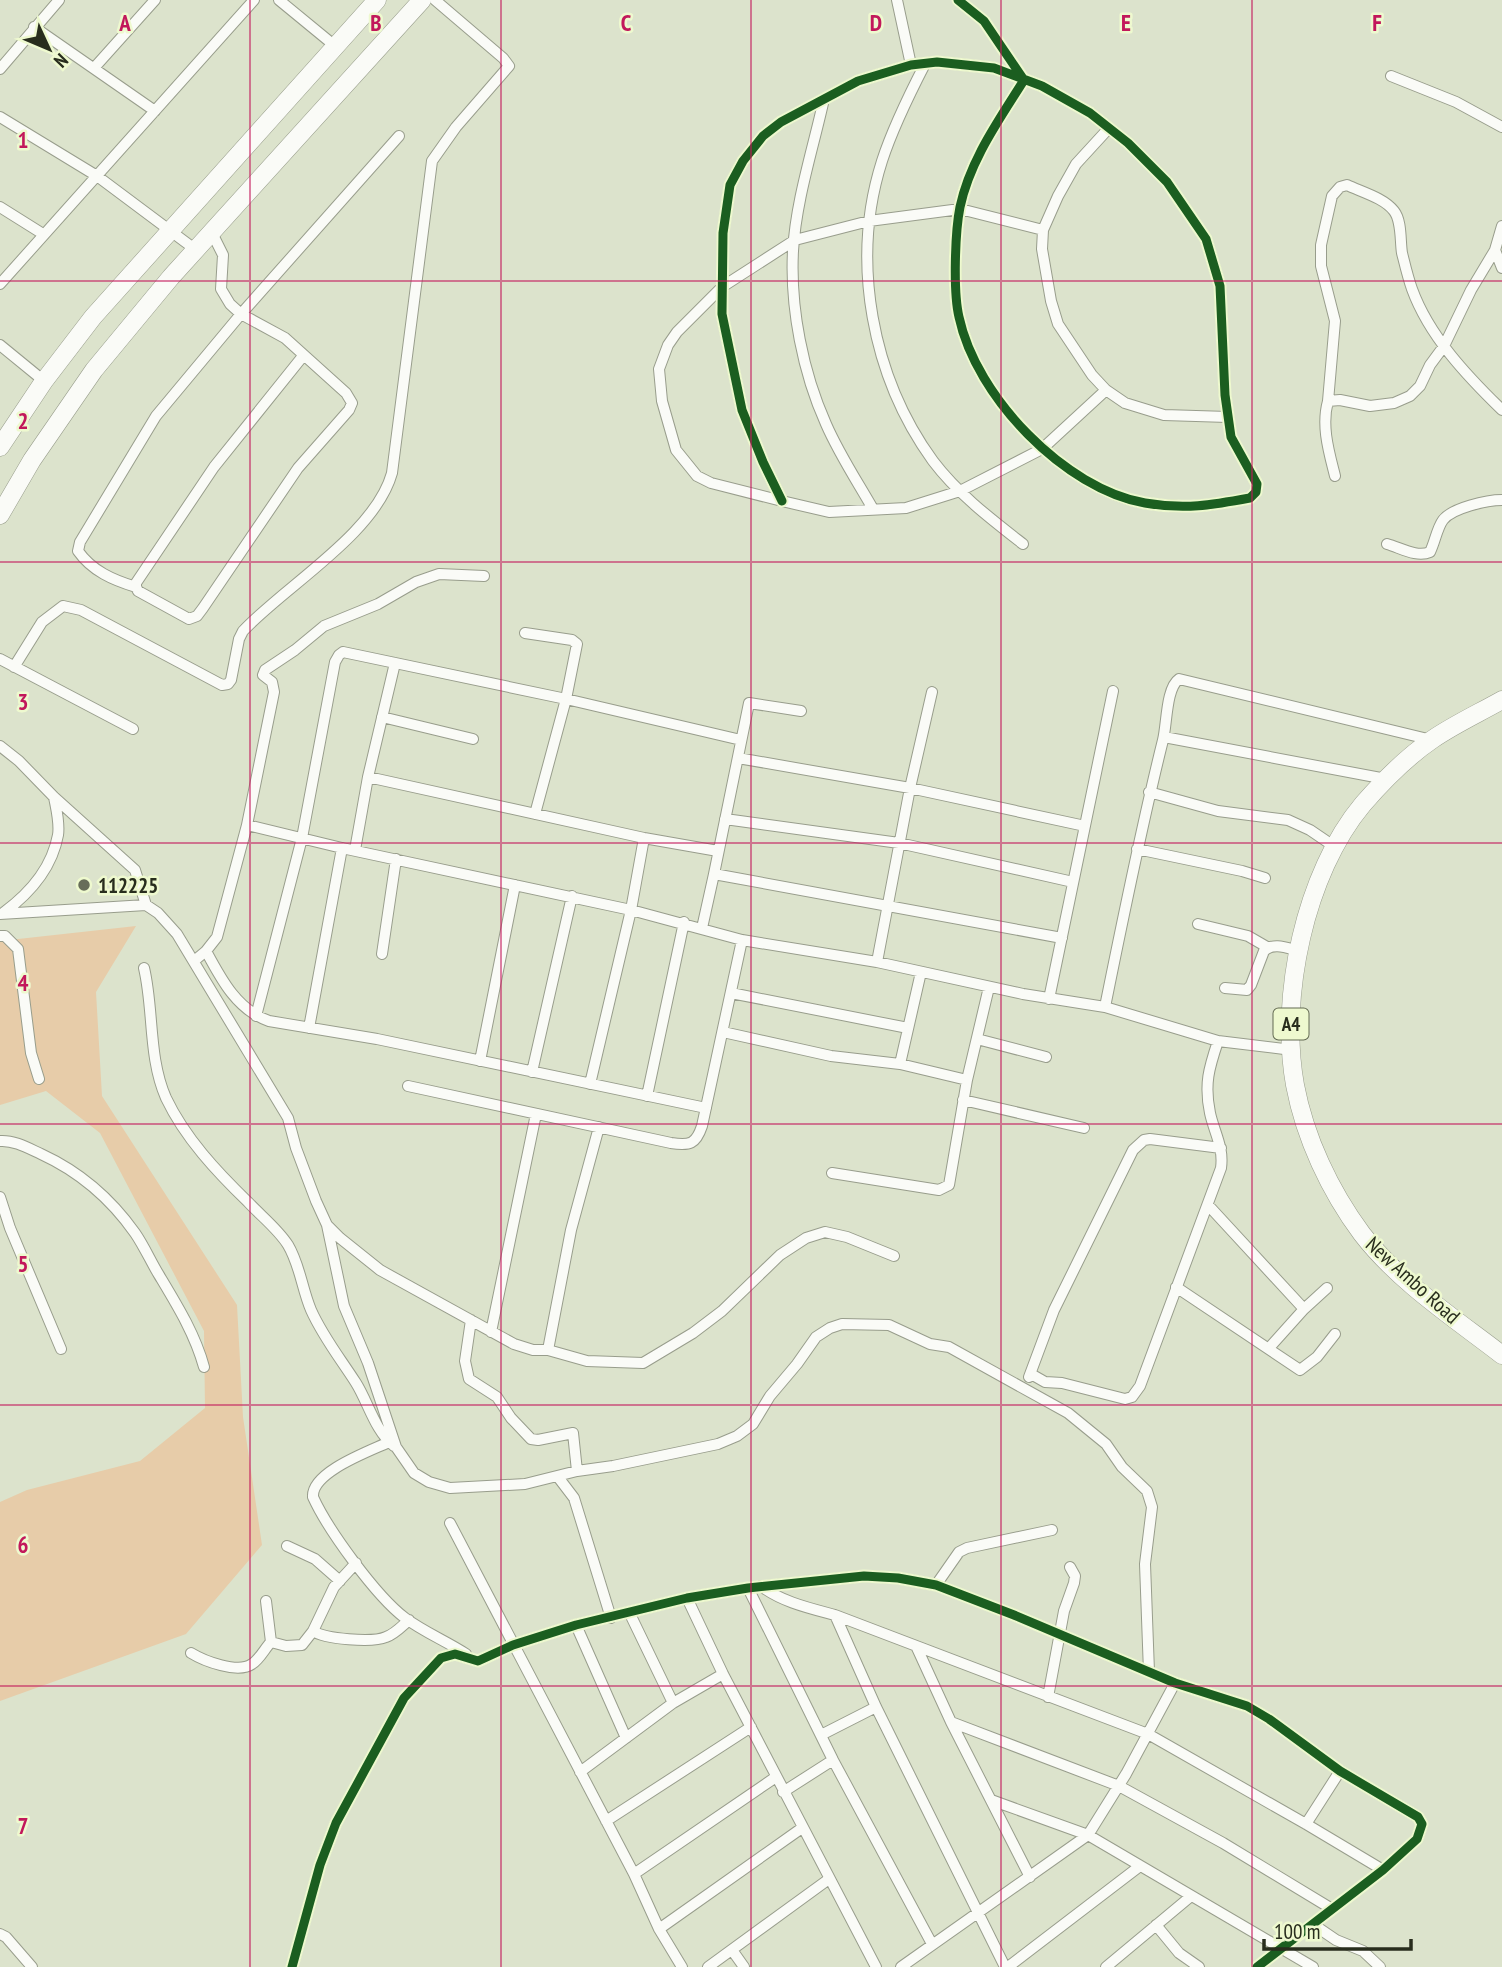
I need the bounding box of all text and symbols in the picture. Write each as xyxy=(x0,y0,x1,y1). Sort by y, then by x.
text: A xyxy=(118,8,131,37)
text: B xyxy=(370,8,382,37)
text: C xyxy=(621,8,632,37)
text: D xyxy=(870,8,882,37)
text: E xyxy=(1121,8,1131,37)
text: F xyxy=(1372,8,1382,37)
north arrow xyxy=(14,14,84,84)
text: N xyxy=(49,49,73,73)
text: 1 xyxy=(18,125,29,154)
text: 2 xyxy=(18,406,29,435)
text: 3 xyxy=(18,687,29,716)
place label: 112225 xyxy=(98,872,158,899)
marker: 112225 xyxy=(76,877,92,893)
text: 4 xyxy=(18,968,29,997)
road number: A4 xyxy=(1274,1008,1308,1040)
street label: New Ambo Road xyxy=(1360,1231,1466,1329)
text: 5 xyxy=(18,1249,29,1278)
text: 6 xyxy=(18,1530,29,1559)
text: 7 xyxy=(18,1811,29,1840)
scale bar xyxy=(1264,1908,1411,1952)
text: 100 m xyxy=(1274,1918,1320,1945)

